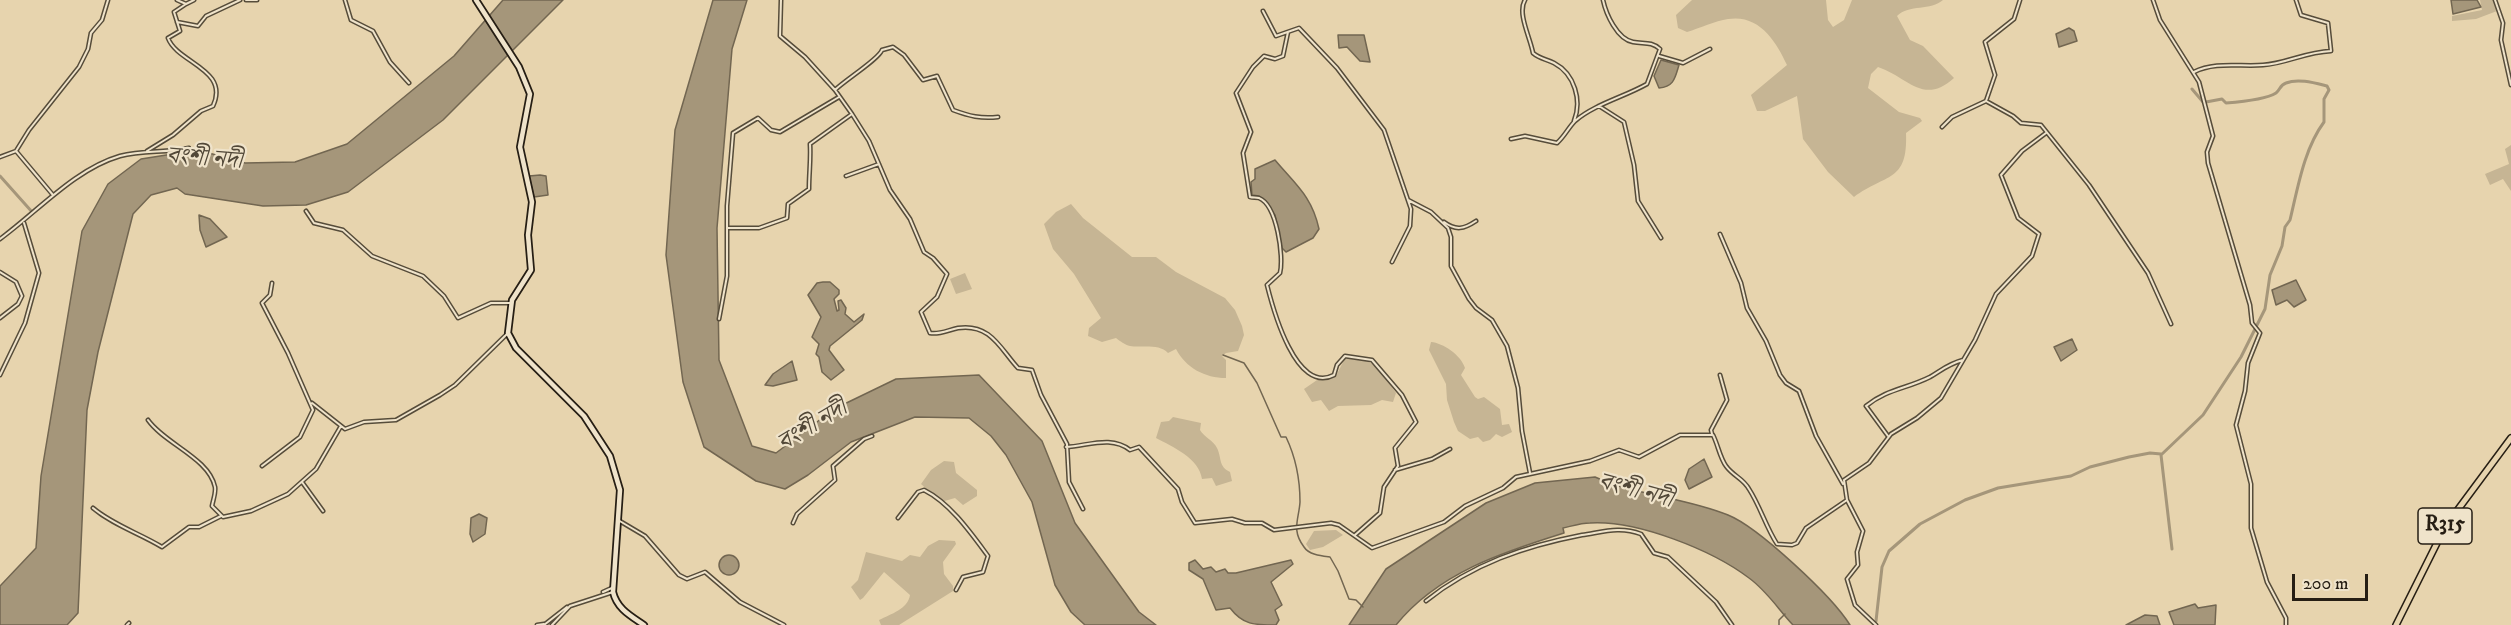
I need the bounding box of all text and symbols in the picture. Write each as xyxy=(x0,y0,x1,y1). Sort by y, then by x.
water label: বংশী নদী xyxy=(165,143,243,177)
water label: বংশী নদী xyxy=(773,395,853,459)
water label: বংশী নদী xyxy=(1595,468,1675,516)
road number: R315 xyxy=(2418,508,2472,544)
scale bar xyxy=(2295,562,2372,600)
text: 200 m xyxy=(2303,573,2349,595)

